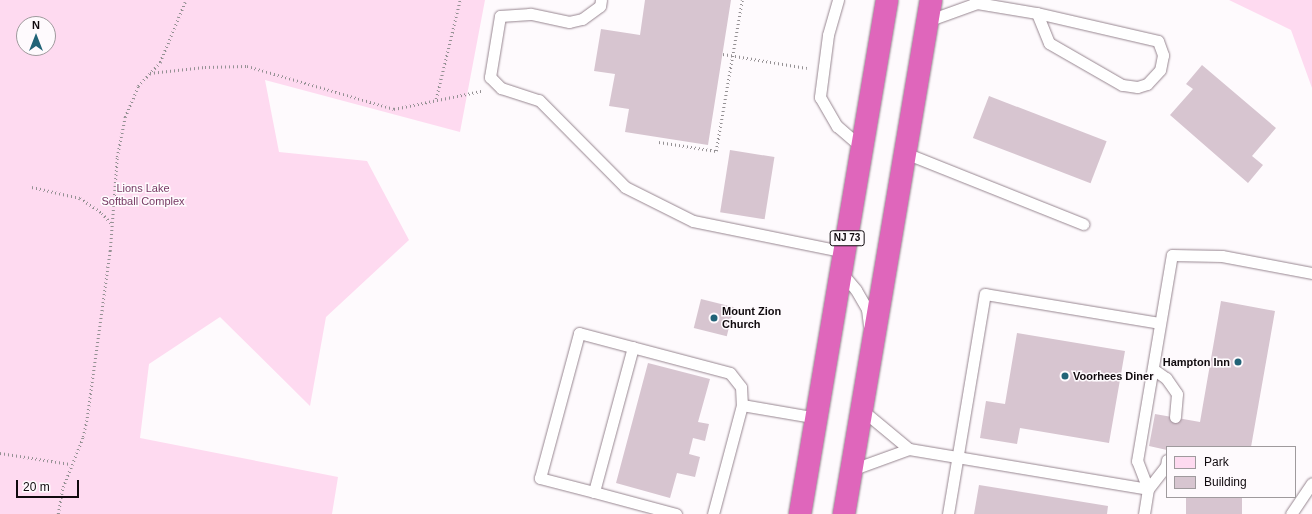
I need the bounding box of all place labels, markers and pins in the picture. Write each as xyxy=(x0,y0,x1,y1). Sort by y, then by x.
place label: Mount Zion Church xyxy=(722,305,781,331)
marker: Mount Zion Church xyxy=(709,313,719,323)
place label: Hampton Inn xyxy=(1163,355,1230,369)
marker: Hampton Inn xyxy=(1233,357,1243,367)
place label: Voorhees Diner xyxy=(1073,369,1153,383)
marker: Voorhees Diner xyxy=(1060,371,1070,381)

